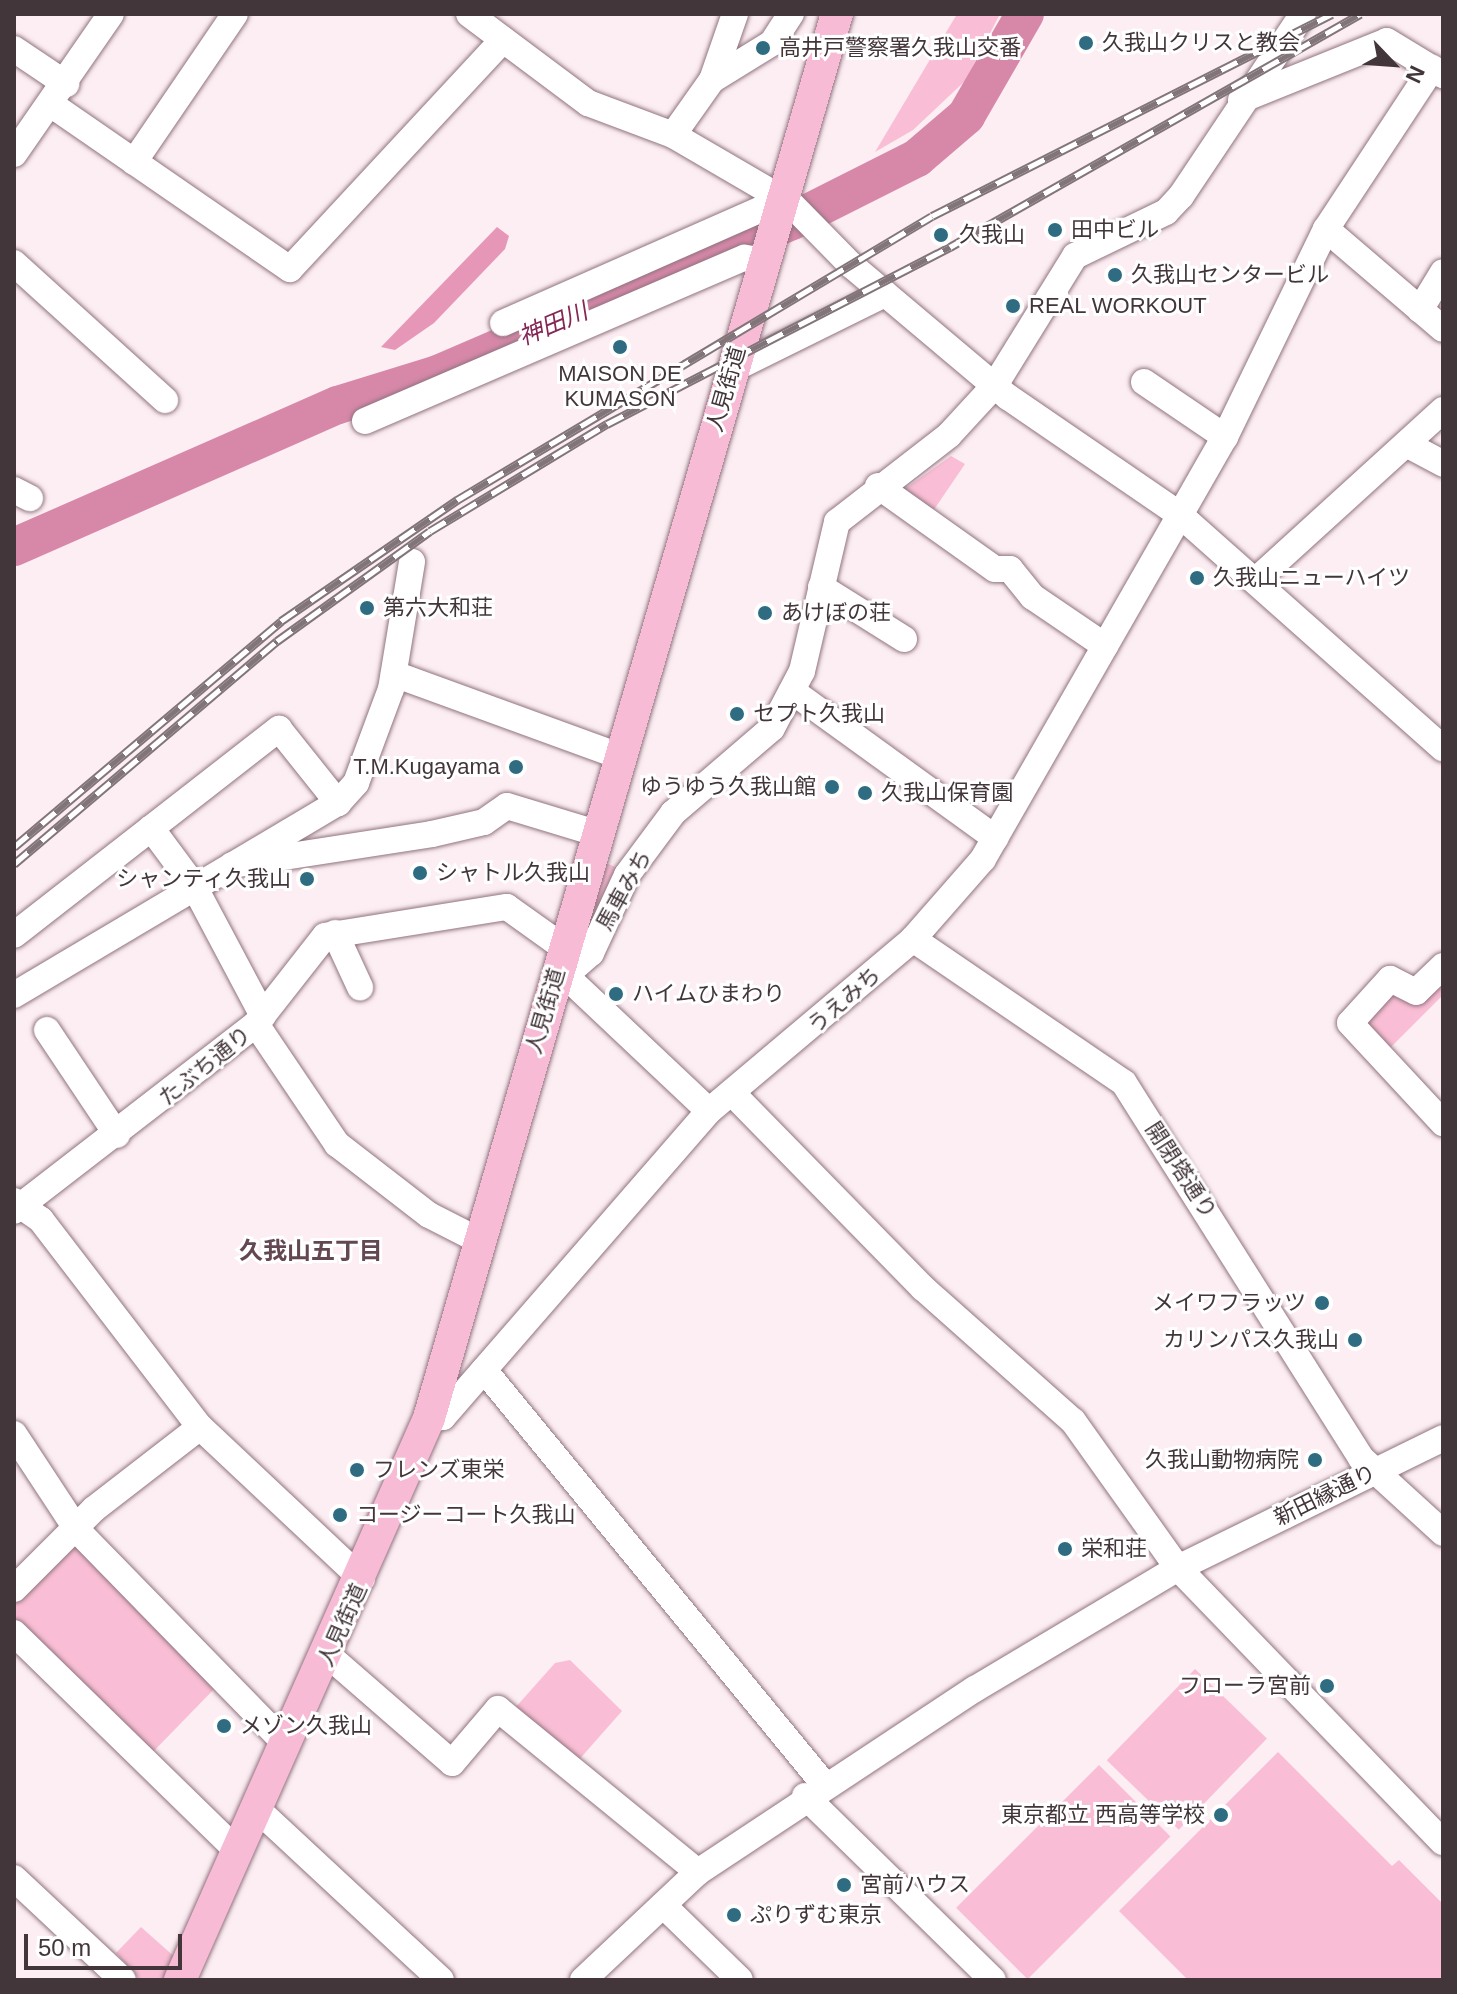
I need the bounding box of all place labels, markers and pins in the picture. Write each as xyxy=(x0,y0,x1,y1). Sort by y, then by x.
place label: 久我山クリスと教会 xyxy=(1102,30,1300,56)
marker: 久我山クリスと教会 xyxy=(1077,34,1095,52)
place label: 高井戸警察署久我山交番 xyxy=(779,35,1021,61)
marker: 高井戸警察署久我山交番 xyxy=(754,39,772,57)
place label: 田中ビル xyxy=(1071,217,1159,243)
marker: 田中ビル xyxy=(1046,221,1064,239)
place label: 久我山 xyxy=(959,222,1025,248)
marker: 久我山 xyxy=(930,224,952,246)
place label: 久我山センタービル xyxy=(1131,262,1329,288)
marker: 久我山センタービル xyxy=(1106,266,1124,284)
place label: REAL WORKOUT xyxy=(1029,293,1207,319)
marker: REAL WORKOUT xyxy=(1004,297,1022,315)
marker: MAISON DE KUMASON xyxy=(611,338,629,356)
place label: MAISON DE KUMASON xyxy=(558,360,682,412)
place label: 久我山ニューハイツ xyxy=(1213,565,1411,591)
marker: 久我山ニューハイツ xyxy=(1188,569,1206,587)
place label: 第六大和荘 xyxy=(383,595,493,621)
marker: 第六大和荘 xyxy=(358,599,376,617)
place label: あけぼの荘 xyxy=(781,600,891,626)
marker: あけぼの荘 xyxy=(756,604,774,622)
place label: セプト久我山 xyxy=(753,701,885,727)
marker: セプト久我山 xyxy=(728,705,746,723)
place label: T.M.Kugayama xyxy=(353,754,500,780)
marker: T.M.Kugayama xyxy=(507,758,525,776)
place label: ゆうゆう久我山館 xyxy=(640,774,816,800)
marker: ゆうゆう久我山館 xyxy=(823,778,841,796)
place label: 久我山保育園 xyxy=(881,780,1013,806)
marker: 久我山保育園 xyxy=(856,784,874,802)
place label: シャトル久我山 xyxy=(436,860,590,886)
marker: シャトル久我山 xyxy=(411,864,429,882)
place label: シャンティ久我山 xyxy=(115,866,291,892)
marker: シャンティ久我山 xyxy=(298,870,316,888)
place label: ハイムひまわり xyxy=(632,981,786,1007)
marker: ハイムひまわり xyxy=(607,985,625,1003)
place label: メイワフラッツ xyxy=(1152,1290,1306,1316)
marker: メイワフラッツ xyxy=(1313,1294,1331,1312)
place label: カリンパス久我山 xyxy=(1163,1327,1339,1353)
marker: カリンパス久我山 xyxy=(1346,1331,1364,1349)
place label: 久我山動物病院 xyxy=(1145,1447,1299,1473)
marker: 久我山動物病院 xyxy=(1306,1451,1324,1469)
place label: フレンズ東栄 xyxy=(373,1457,505,1483)
marker: フレンズ東栄 xyxy=(348,1461,366,1479)
place label: コージーコート久我山 xyxy=(356,1502,576,1528)
marker: コージーコート久我山 xyxy=(331,1506,349,1524)
place label: 栄和荘 xyxy=(1081,1536,1147,1562)
marker: 栄和荘 xyxy=(1056,1540,1074,1558)
place label: フローラ宮前 xyxy=(1179,1673,1311,1699)
marker: フローラ宮前 xyxy=(1318,1677,1336,1695)
place label: メゾン久我山 xyxy=(240,1713,372,1739)
marker: メゾン久我山 xyxy=(215,1717,233,1735)
place label: 東京都立 西高等学校 xyxy=(1001,1802,1205,1828)
marker: 東京都立 西高等学校 xyxy=(1212,1806,1230,1824)
place label: 宮前ハウス xyxy=(860,1872,970,1898)
marker: 宮前ハウス xyxy=(835,1876,853,1894)
place label: ぷりずむ東京 xyxy=(750,1902,882,1928)
marker: ぷりずむ東京 xyxy=(725,1906,743,1924)

